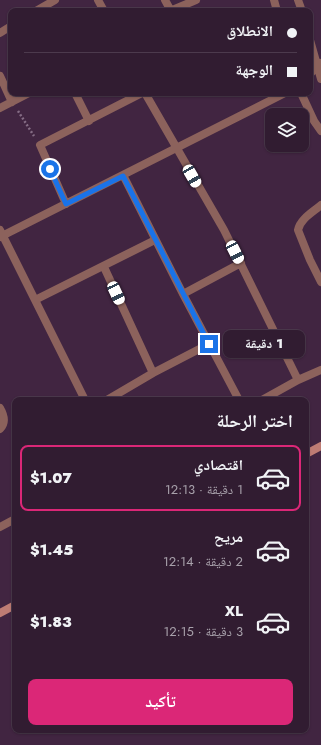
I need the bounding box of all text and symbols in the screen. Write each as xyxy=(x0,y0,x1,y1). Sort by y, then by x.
text: الانطلاق xyxy=(227,20,273,42)
text: الوجهة xyxy=(235,59,273,81)
map controls xyxy=(265,108,309,152)
button: layers xyxy=(265,108,309,152)
route start xyxy=(41,160,59,178)
car xyxy=(181,163,203,189)
car xyxy=(224,239,246,265)
car xyxy=(105,280,127,306)
callout: 1 دقيقة xyxy=(223,330,305,358)
text: 1 دقيقة xyxy=(245,334,283,353)
route end xyxy=(200,335,218,353)
text: اختر الرحلة xyxy=(217,408,293,434)
text: اقتصادي xyxy=(194,454,243,476)
icon: car xyxy=(255,460,291,496)
text: $1.07 xyxy=(30,467,72,489)
text: 1 دقيقة · 12:13 xyxy=(165,480,243,499)
text: مريح xyxy=(214,526,243,548)
icon: car xyxy=(255,532,291,568)
text: $1.45 xyxy=(30,539,73,561)
text: 2 دقيقة · 12:14 xyxy=(163,552,243,571)
text: XL xyxy=(225,600,243,622)
icon: car xyxy=(255,604,291,640)
text: $1.83 xyxy=(30,611,72,633)
text: 3 دقيقة · 12:15 xyxy=(164,622,243,641)
button: تأكيد xyxy=(28,679,293,725)

